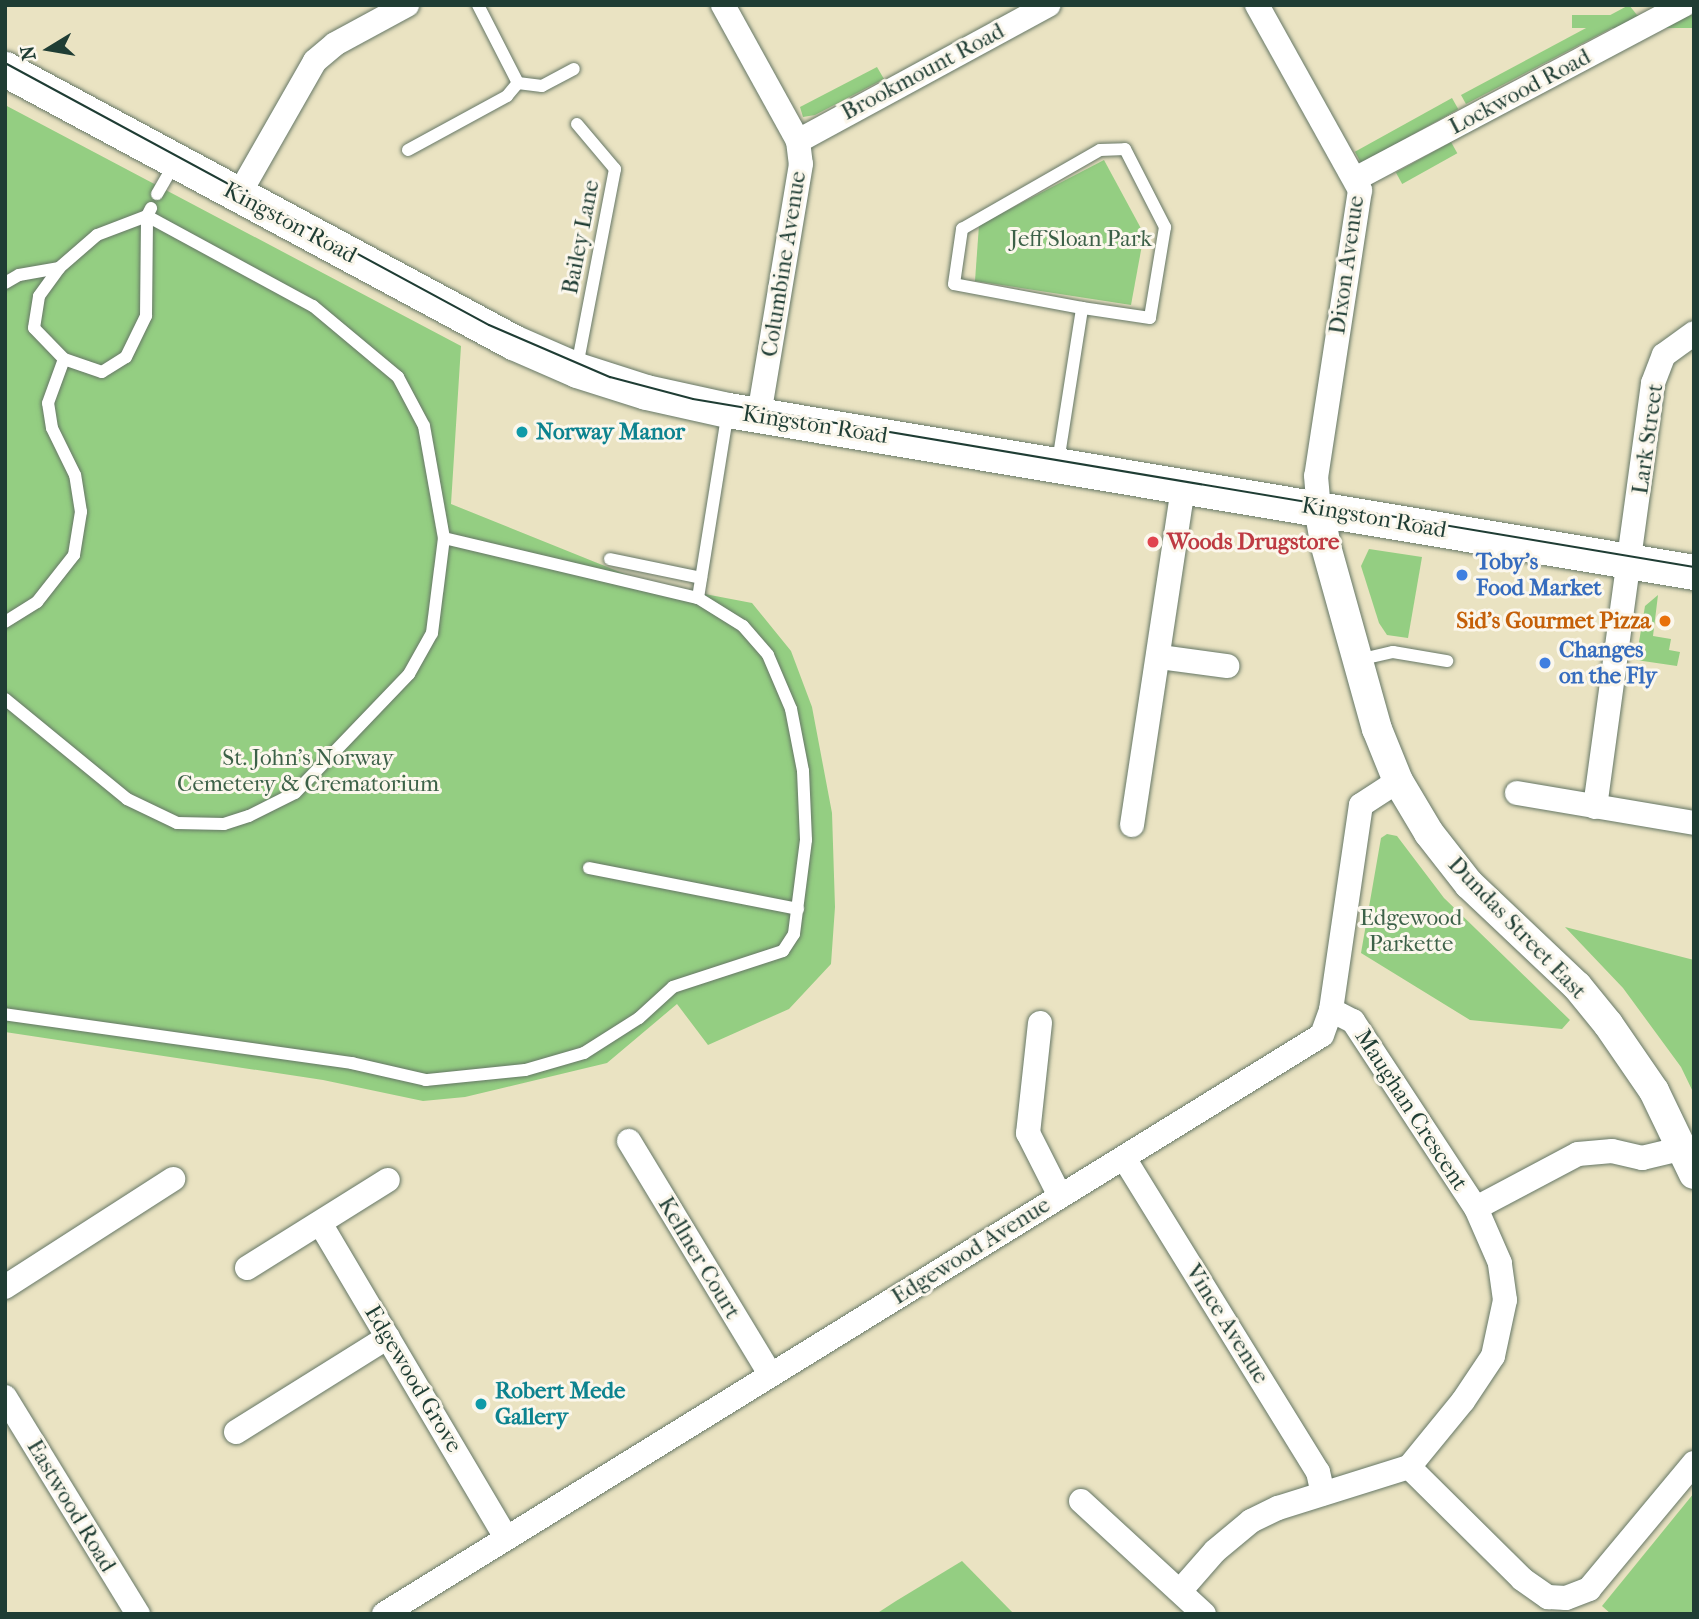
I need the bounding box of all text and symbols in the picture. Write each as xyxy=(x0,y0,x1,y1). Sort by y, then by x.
north arrow xyxy=(14,14,84,84)
street label: Brookmount Road xyxy=(837,17,1009,127)
street label: Lockwood Road xyxy=(1445,43,1595,141)
text: N xyxy=(16,44,41,62)
street label: Columbine Avenue xyxy=(756,169,812,359)
street label: Kingston Road xyxy=(219,176,361,270)
street label: Bailey Lane xyxy=(556,177,606,297)
street label: Dixon Avenue xyxy=(1324,194,1370,336)
park label: Jeff Sloan Park xyxy=(1010,225,1152,253)
street label: Lark Street xyxy=(1627,382,1669,496)
street label: Kingston Road xyxy=(740,400,890,450)
place label: Norway Manor xyxy=(536,418,685,446)
marker: Norway Manor xyxy=(514,424,530,440)
street label: Kingston Road xyxy=(1299,492,1449,544)
place label: Woods Drugstore xyxy=(1167,528,1339,556)
marker: Woods Drugstore xyxy=(1145,534,1161,550)
place label: Toby's Food Market xyxy=(1476,548,1601,602)
marker: Toby's Food Market xyxy=(1454,567,1470,583)
place label: Sid's Gourmet Pizza xyxy=(1456,607,1651,635)
marker: Sid's Gourmet Pizza xyxy=(1657,613,1673,629)
place label: Changes on the Fly xyxy=(1559,636,1657,690)
marker: Changes on the Fly xyxy=(1537,655,1553,671)
park label: St. John's Norway Cemetery & Crematorium xyxy=(177,744,439,798)
street label: Dundas Street East xyxy=(1442,851,1592,1005)
park label: Edgewood Parkette xyxy=(1360,904,1462,958)
street label: Maughan Crescent xyxy=(1349,1024,1473,1196)
street label: Edgewood Avenue xyxy=(887,1191,1055,1311)
street label: Kellner Court xyxy=(652,1192,746,1324)
street label: Vince Avenue xyxy=(1179,1259,1275,1389)
street label: Edgewood Grove xyxy=(358,1300,468,1458)
place label: Robert Mede Gallery xyxy=(495,1377,625,1431)
marker: Robert Mede Gallery xyxy=(473,1396,489,1412)
street label: Eastwood Road xyxy=(21,1435,121,1577)

